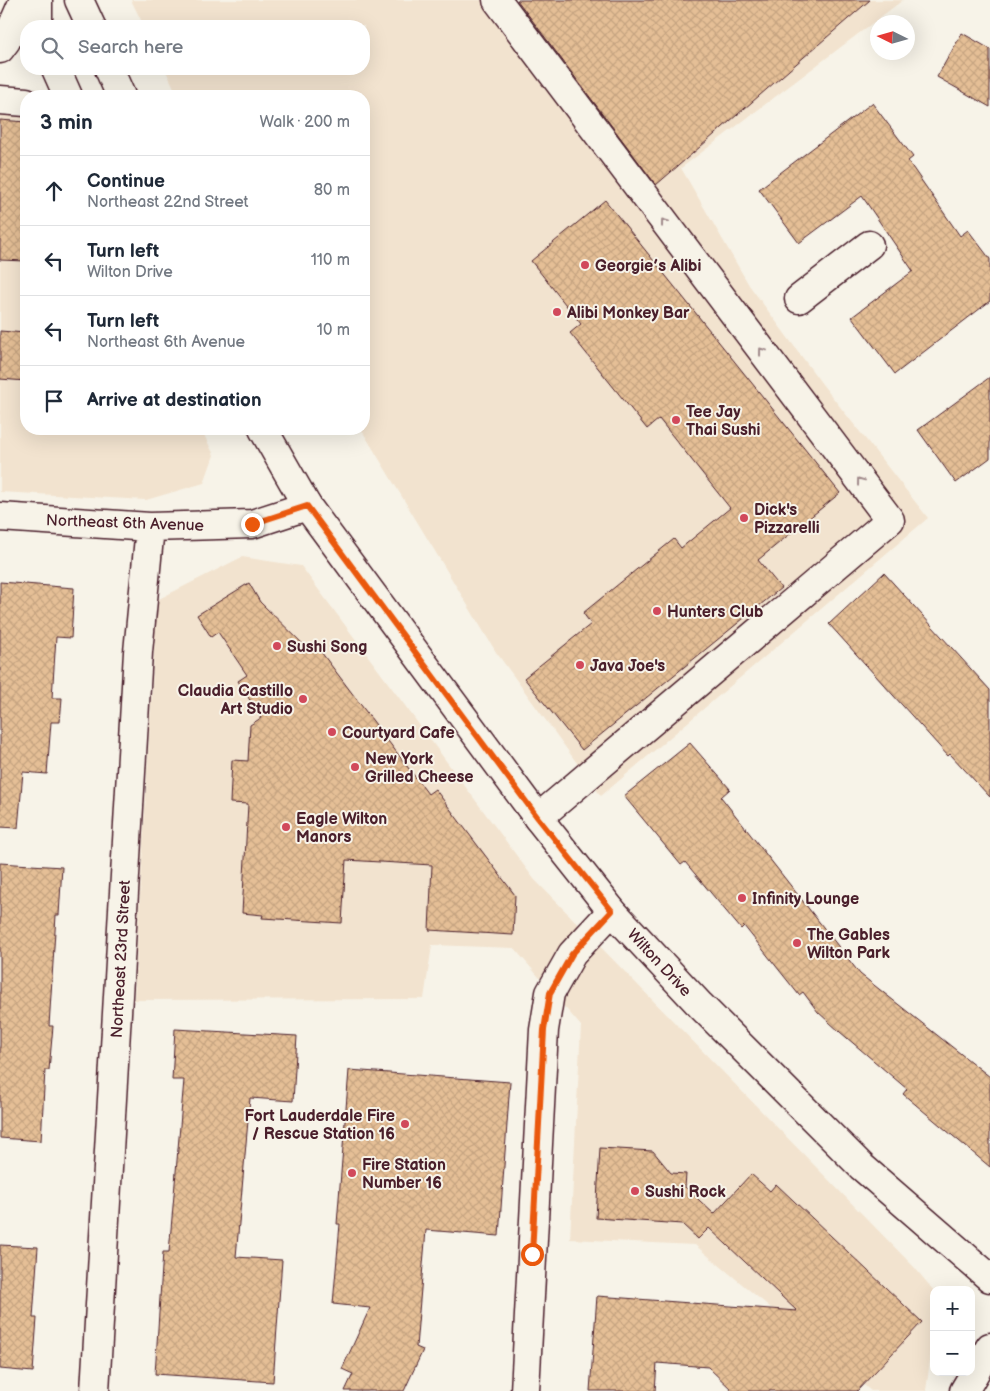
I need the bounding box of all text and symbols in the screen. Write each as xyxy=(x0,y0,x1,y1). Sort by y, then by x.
north arrow xyxy=(870,15,915,60)
search box xyxy=(20,20,370,75)
icon: search xyxy=(38,34,66,62)
text: Search here xyxy=(78,36,183,59)
text: 3 min xyxy=(40,110,93,135)
text: Walk · 200 m xyxy=(260,113,350,132)
text: Continue xyxy=(87,170,165,193)
icon: ahead xyxy=(40,177,68,205)
text: 80 m xyxy=(314,181,350,200)
text: Northeast 22nd Street xyxy=(87,193,249,212)
one-way arrow xyxy=(661,219,669,228)
text: Turn left xyxy=(87,240,159,263)
icon: left xyxy=(40,247,68,275)
text: 110 m xyxy=(311,251,350,270)
place label: Georgie’s Alibi xyxy=(595,257,702,276)
marker: Georgie’s Alibi xyxy=(579,259,591,271)
text: Wilton Drive xyxy=(87,263,173,282)
place label: Alibi Monkey Bar xyxy=(566,304,690,323)
marker: Alibi Monkey Bar xyxy=(551,306,563,318)
text: Turn left xyxy=(87,310,159,333)
icon: left xyxy=(40,317,68,345)
text: 10 m xyxy=(317,321,350,340)
text: Northeast 6th Avenue xyxy=(87,333,245,352)
one-way arrow xyxy=(759,347,768,357)
icon: arrive xyxy=(40,387,68,415)
text: Arrive at destination xyxy=(87,389,262,412)
place label: Tee Jay Thai Sushi xyxy=(686,403,761,440)
marker: Tee Jay Thai Sushi xyxy=(670,414,682,426)
one-way arrow xyxy=(857,477,866,487)
place label: Dick's Pizzarelli xyxy=(754,501,820,538)
street label: Northeast 6th Avenue xyxy=(46,511,205,536)
marker: Dick's Pizzarelli xyxy=(738,512,750,524)
route end xyxy=(241,513,264,536)
place label: Hunters Club xyxy=(667,603,764,622)
marker: Hunters Club xyxy=(651,605,663,617)
place label: Sushi Song xyxy=(287,638,367,657)
marker: Sushi Song xyxy=(271,640,283,652)
place label: Java Joe's xyxy=(590,657,665,676)
marker: Java Joe's xyxy=(574,659,586,671)
place label: Claudia Castillo Art Studio xyxy=(178,682,293,719)
marker: Claudia Castillo Art Studio xyxy=(297,693,309,705)
place label: Courtyard Cafe xyxy=(342,724,455,743)
marker: Courtyard Cafe xyxy=(326,726,338,738)
place label: New York Grilled Cheese xyxy=(365,750,474,787)
marker: New York Grilled Cheese xyxy=(349,761,361,773)
place label: Eagle Wilton Manors xyxy=(296,810,387,847)
marker: Eagle Wilton Manors xyxy=(280,821,292,833)
street label: Northeast 23rd Street xyxy=(108,880,135,1038)
place label: Infinity Lounge xyxy=(752,890,859,909)
marker: Infinity Lounge xyxy=(736,892,748,904)
street label: Wilton Drive xyxy=(623,925,695,1001)
place label: The Gables Wilton Park xyxy=(807,926,890,963)
marker: The Gables Wilton Park xyxy=(791,937,803,949)
place label: Fort Lauderdale Fire / Rescue Station 16 xyxy=(244,1107,395,1144)
marker: Fort Lauderdale Fire / Rescue Station 16 xyxy=(399,1118,411,1130)
place label: Fire Station Number 16 xyxy=(362,1156,446,1193)
marker: Fire Station Number 16 xyxy=(346,1167,358,1179)
place label: Sushi Rock xyxy=(645,1183,726,1202)
marker: Sushi Rock xyxy=(629,1185,641,1197)
route start xyxy=(521,1243,544,1266)
map controls xyxy=(930,1286,975,1376)
button: + xyxy=(930,1286,975,1331)
button: − xyxy=(930,1331,975,1376)

